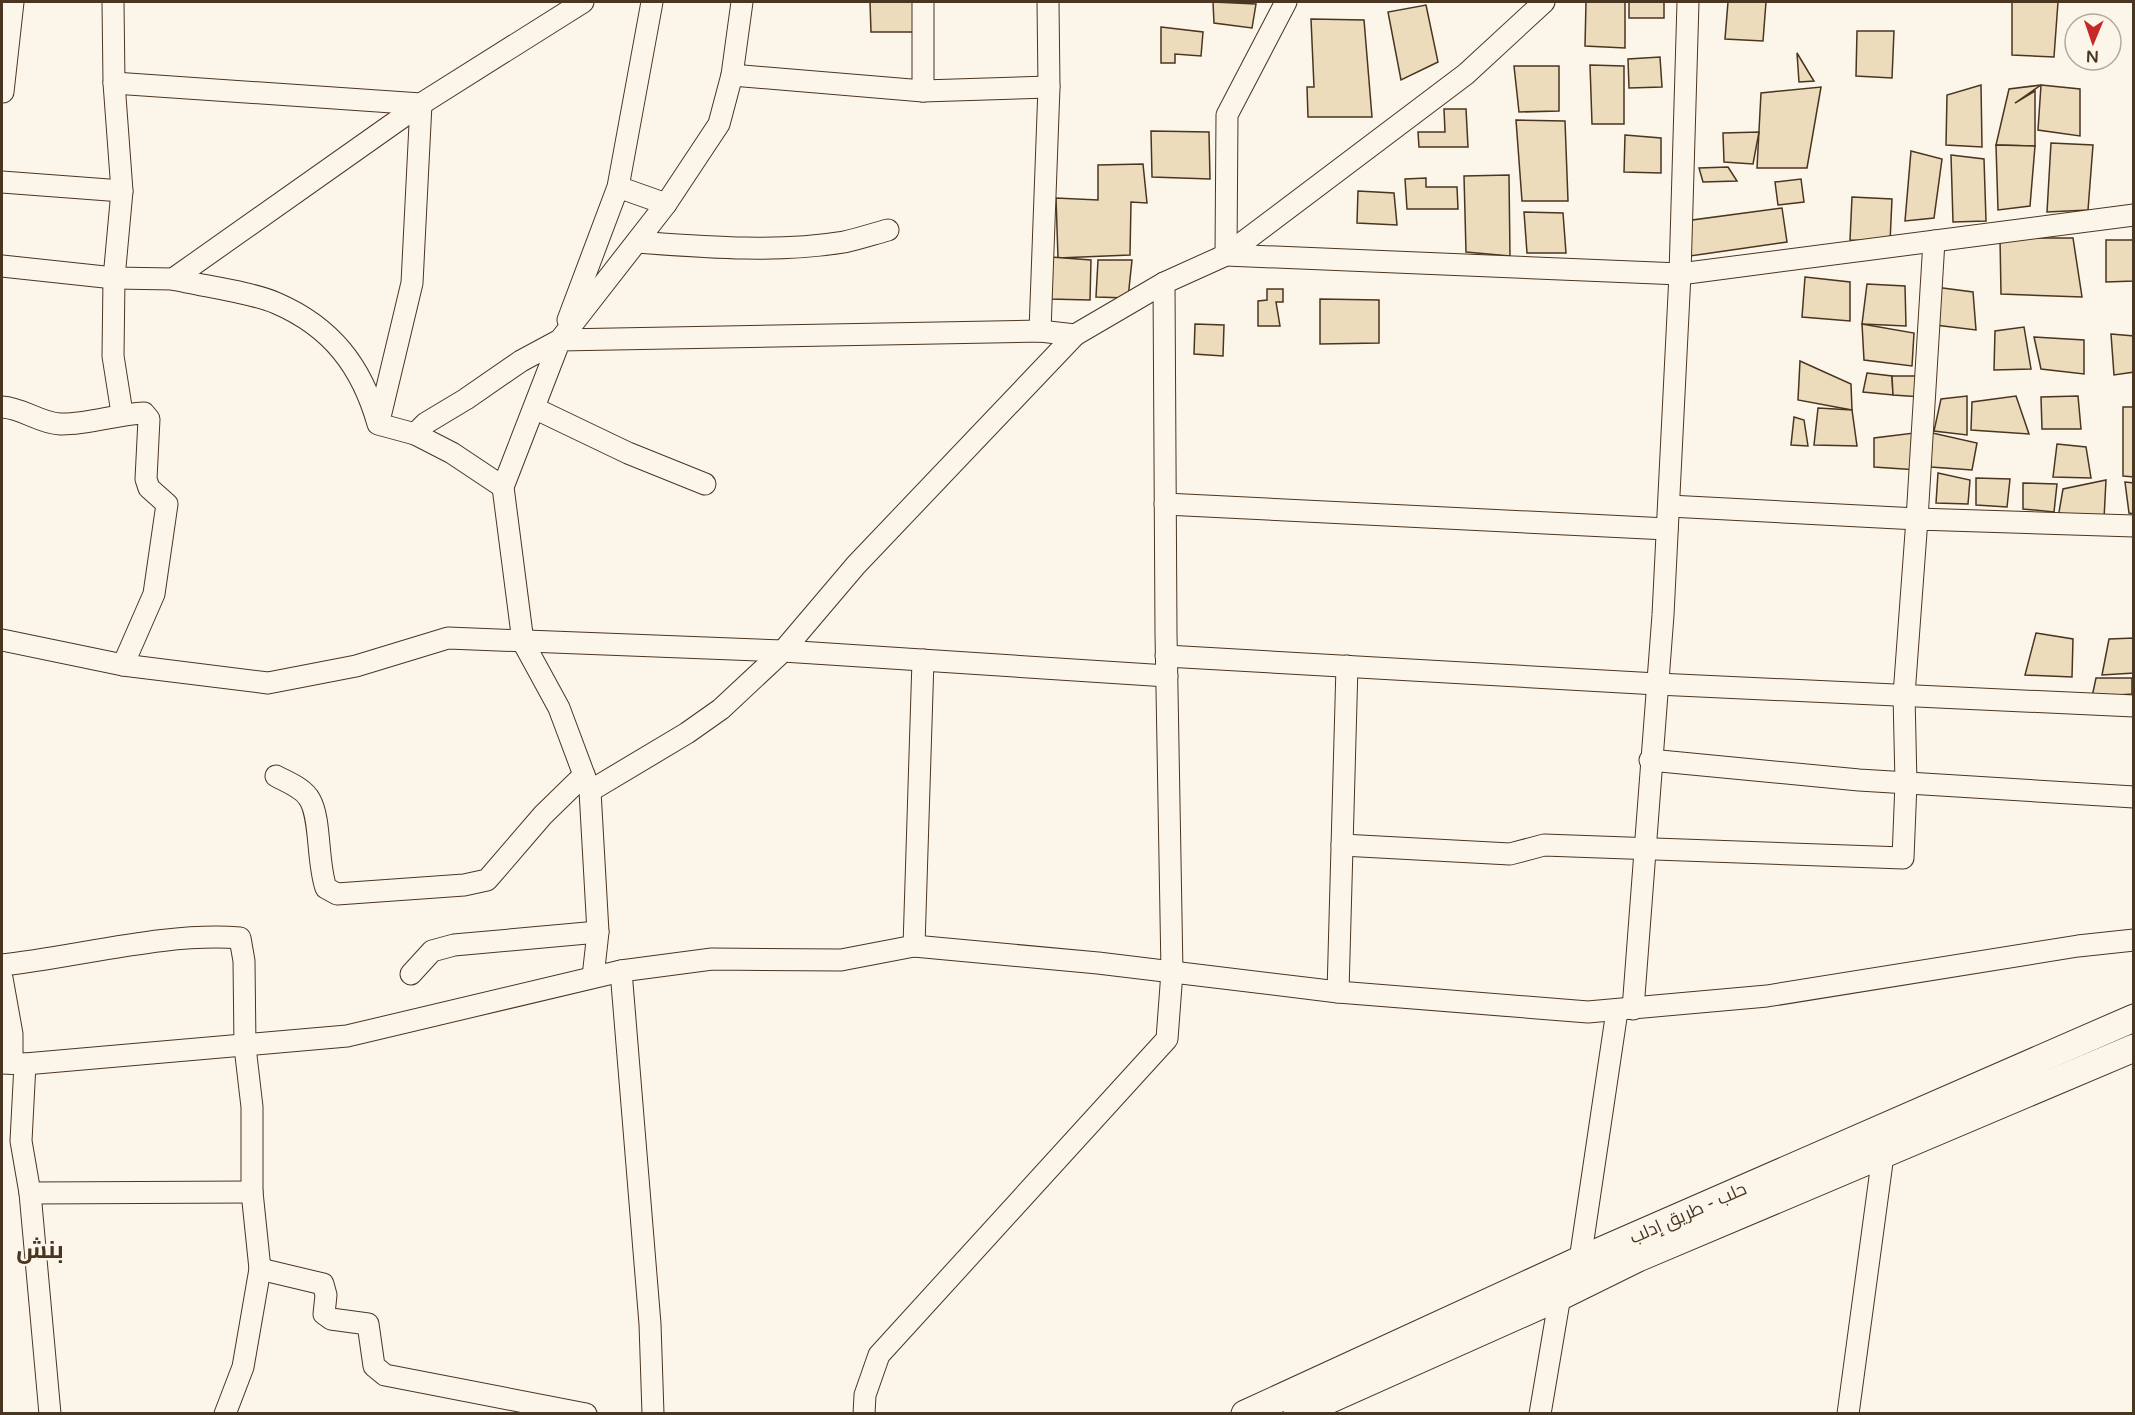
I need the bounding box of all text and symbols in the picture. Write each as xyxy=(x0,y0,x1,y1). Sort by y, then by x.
north arrow xyxy=(2063,12,2123,72)
text: N xyxy=(2086,46,2099,66)
street label: حلب - طريق إدلب xyxy=(1626,1177,1750,1250)
district label: بنش xyxy=(16,1236,64,1265)

